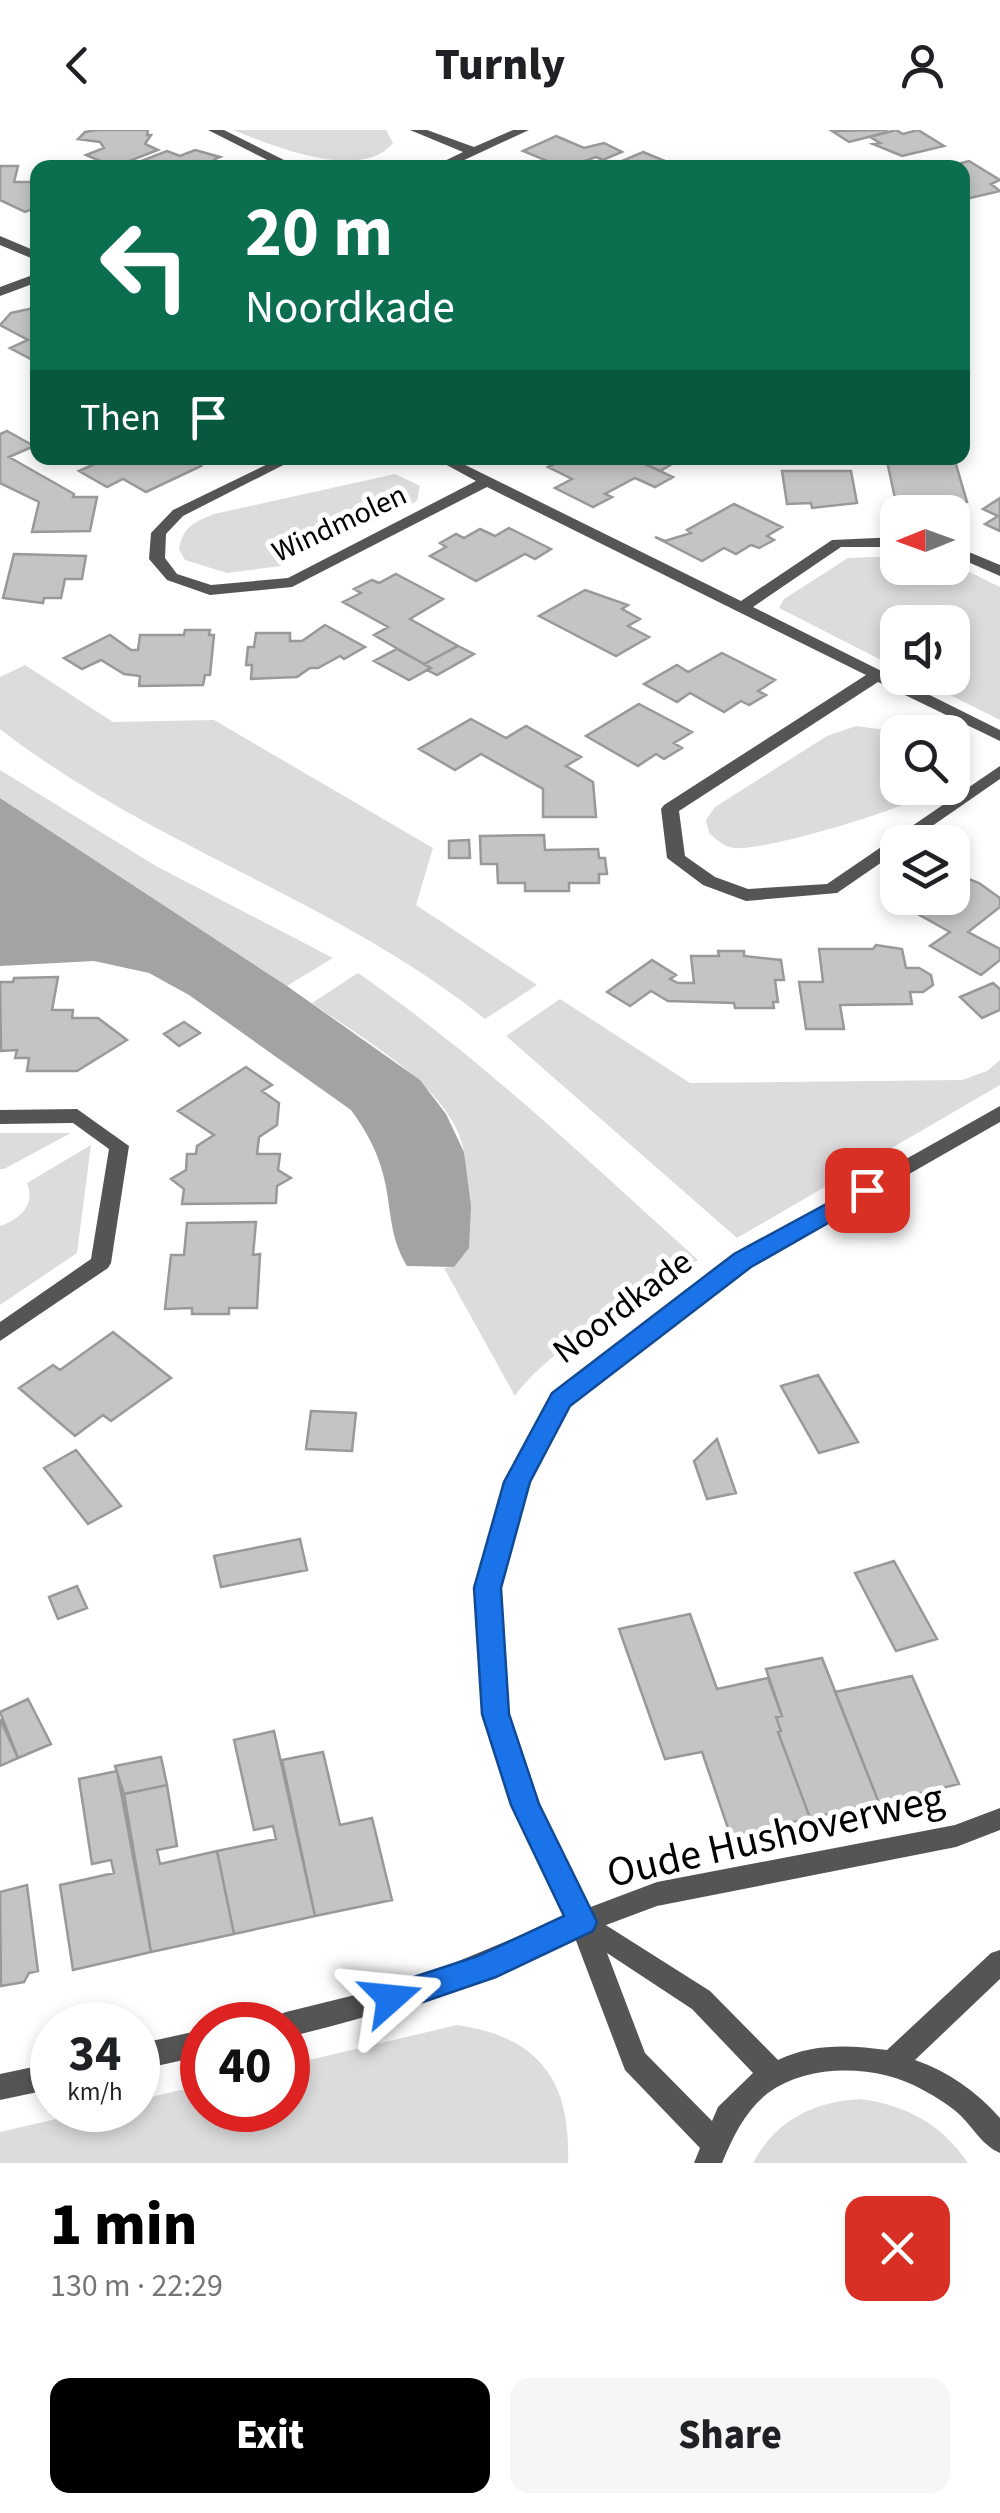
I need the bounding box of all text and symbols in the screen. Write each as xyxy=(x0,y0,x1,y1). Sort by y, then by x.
text: Turnly xyxy=(435,33,565,97)
icon: back xyxy=(50,38,105,93)
icon: person xyxy=(895,38,950,93)
text: 20 m xyxy=(245,183,393,283)
icon: left xyxy=(80,200,210,330)
text: Noordkade xyxy=(245,276,455,340)
icon: arrive xyxy=(181,390,236,445)
text: Then xyxy=(80,391,161,445)
street label: Windmolen xyxy=(265,474,414,573)
north arrow xyxy=(880,495,970,585)
map controls xyxy=(880,495,970,915)
button: sound xyxy=(880,605,970,695)
button: search xyxy=(880,715,970,805)
button: layers xyxy=(880,825,970,915)
pin xyxy=(825,1148,910,1233)
icon: arrive xyxy=(840,1163,895,1218)
street label: Noordkade xyxy=(542,1238,703,1376)
street label: Oude Hushoverweg xyxy=(601,1768,950,1904)
position arrow xyxy=(339,1946,443,2050)
speed limit sign: 40 xyxy=(180,2002,310,2132)
text: 34 xyxy=(69,2019,121,2090)
text: km/h xyxy=(67,2074,123,2110)
text: 1 min xyxy=(50,2183,197,2268)
button: close xyxy=(845,2196,950,2301)
text: 130 m · 22:29 xyxy=(50,2263,223,2309)
button: Exit xyxy=(50,2378,490,2493)
button: Share xyxy=(510,2378,950,2493)

